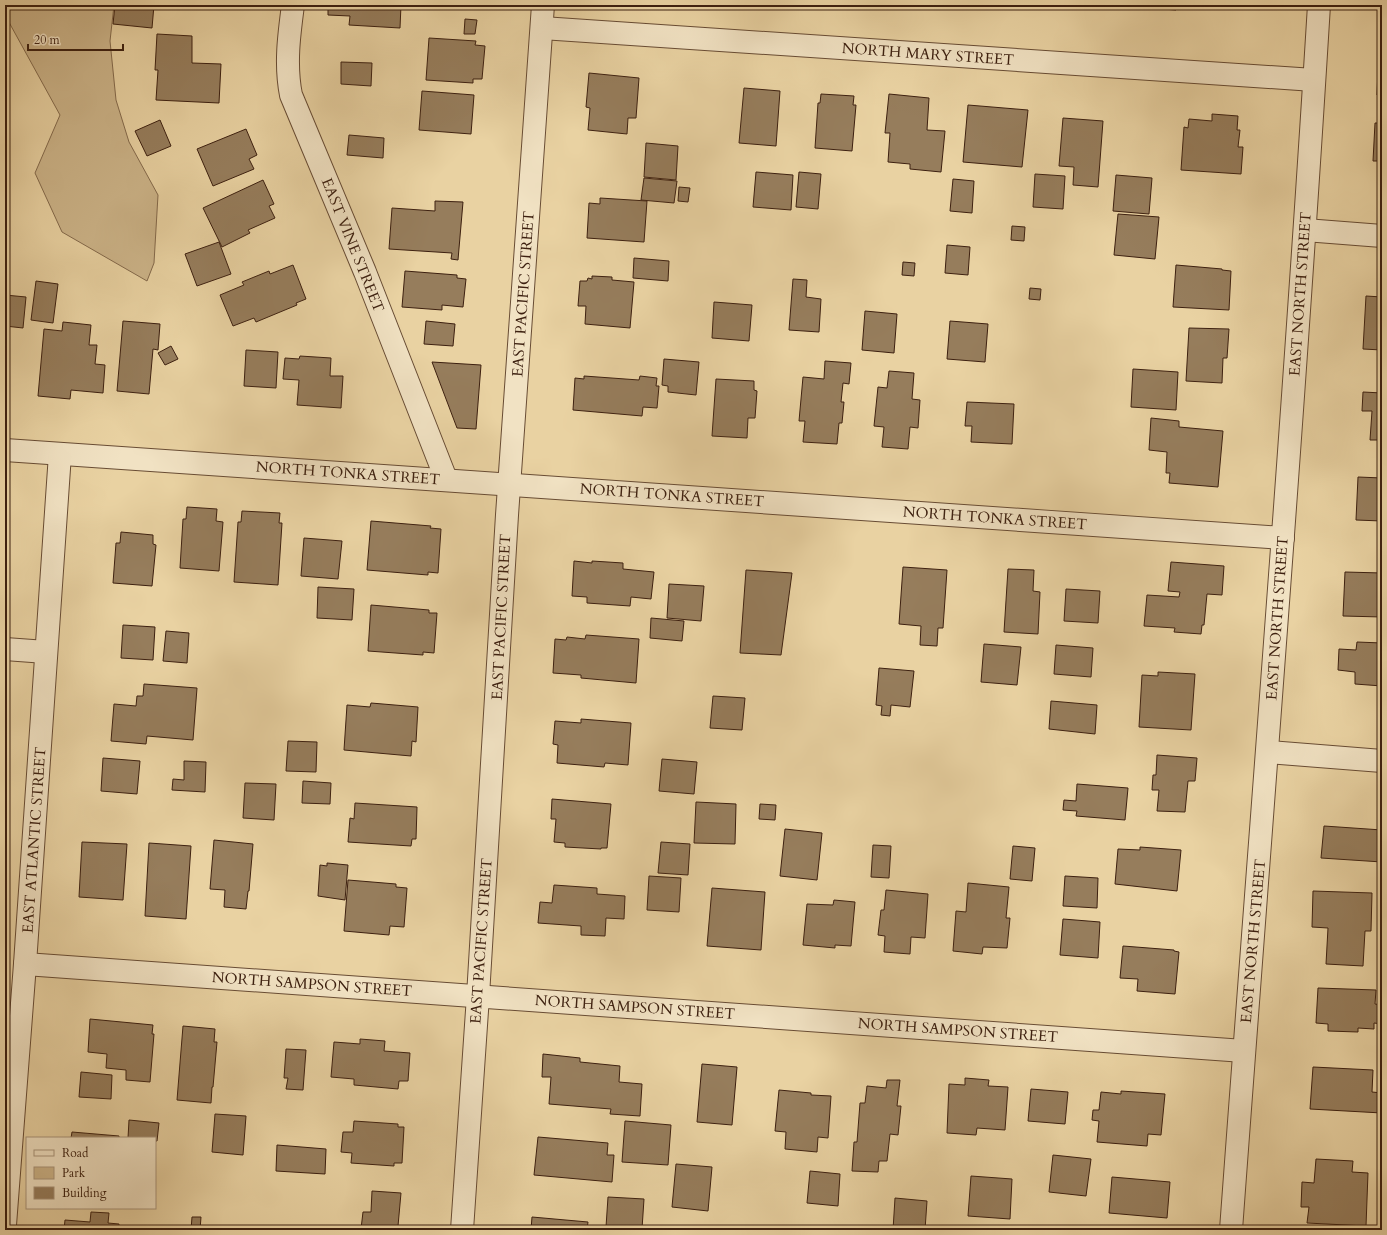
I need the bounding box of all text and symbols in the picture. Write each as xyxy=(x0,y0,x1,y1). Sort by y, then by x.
scale bar xyxy=(28,26,123,52)
text: 20 m xyxy=(34,32,61,48)
street label: NORTH MARY STREET xyxy=(841,38,1015,70)
street label: EAST VINE STREET xyxy=(317,175,389,315)
street label: EAST PACIFIC STREET xyxy=(507,210,539,378)
street label: EAST NORTH STREET xyxy=(1284,211,1316,377)
street label: NORTH TONKA STREET xyxy=(255,457,441,489)
street label: NORTH TONKA STREET xyxy=(579,479,765,511)
street label: NORTH TONKA STREET xyxy=(902,502,1088,534)
street label: EAST PACIFIC STREET xyxy=(487,533,515,701)
street label: EAST NORTH STREET xyxy=(1261,535,1293,701)
street label: EAST ATLANTIC STREET xyxy=(18,746,50,934)
street label: EAST PACIFIC STREET xyxy=(465,857,497,1025)
street label: EAST NORTH STREET xyxy=(1236,858,1270,1024)
street label: NORTH SAMPSON STREET xyxy=(211,967,413,1001)
street label: NORTH SAMPSON STREET xyxy=(534,990,736,1024)
street label: NORTH SAMPSON STREET xyxy=(857,1013,1059,1047)
legend xyxy=(26,1137,156,1209)
text: Road xyxy=(62,1145,89,1161)
text: Park xyxy=(62,1165,86,1181)
text: Building xyxy=(62,1185,107,1201)

